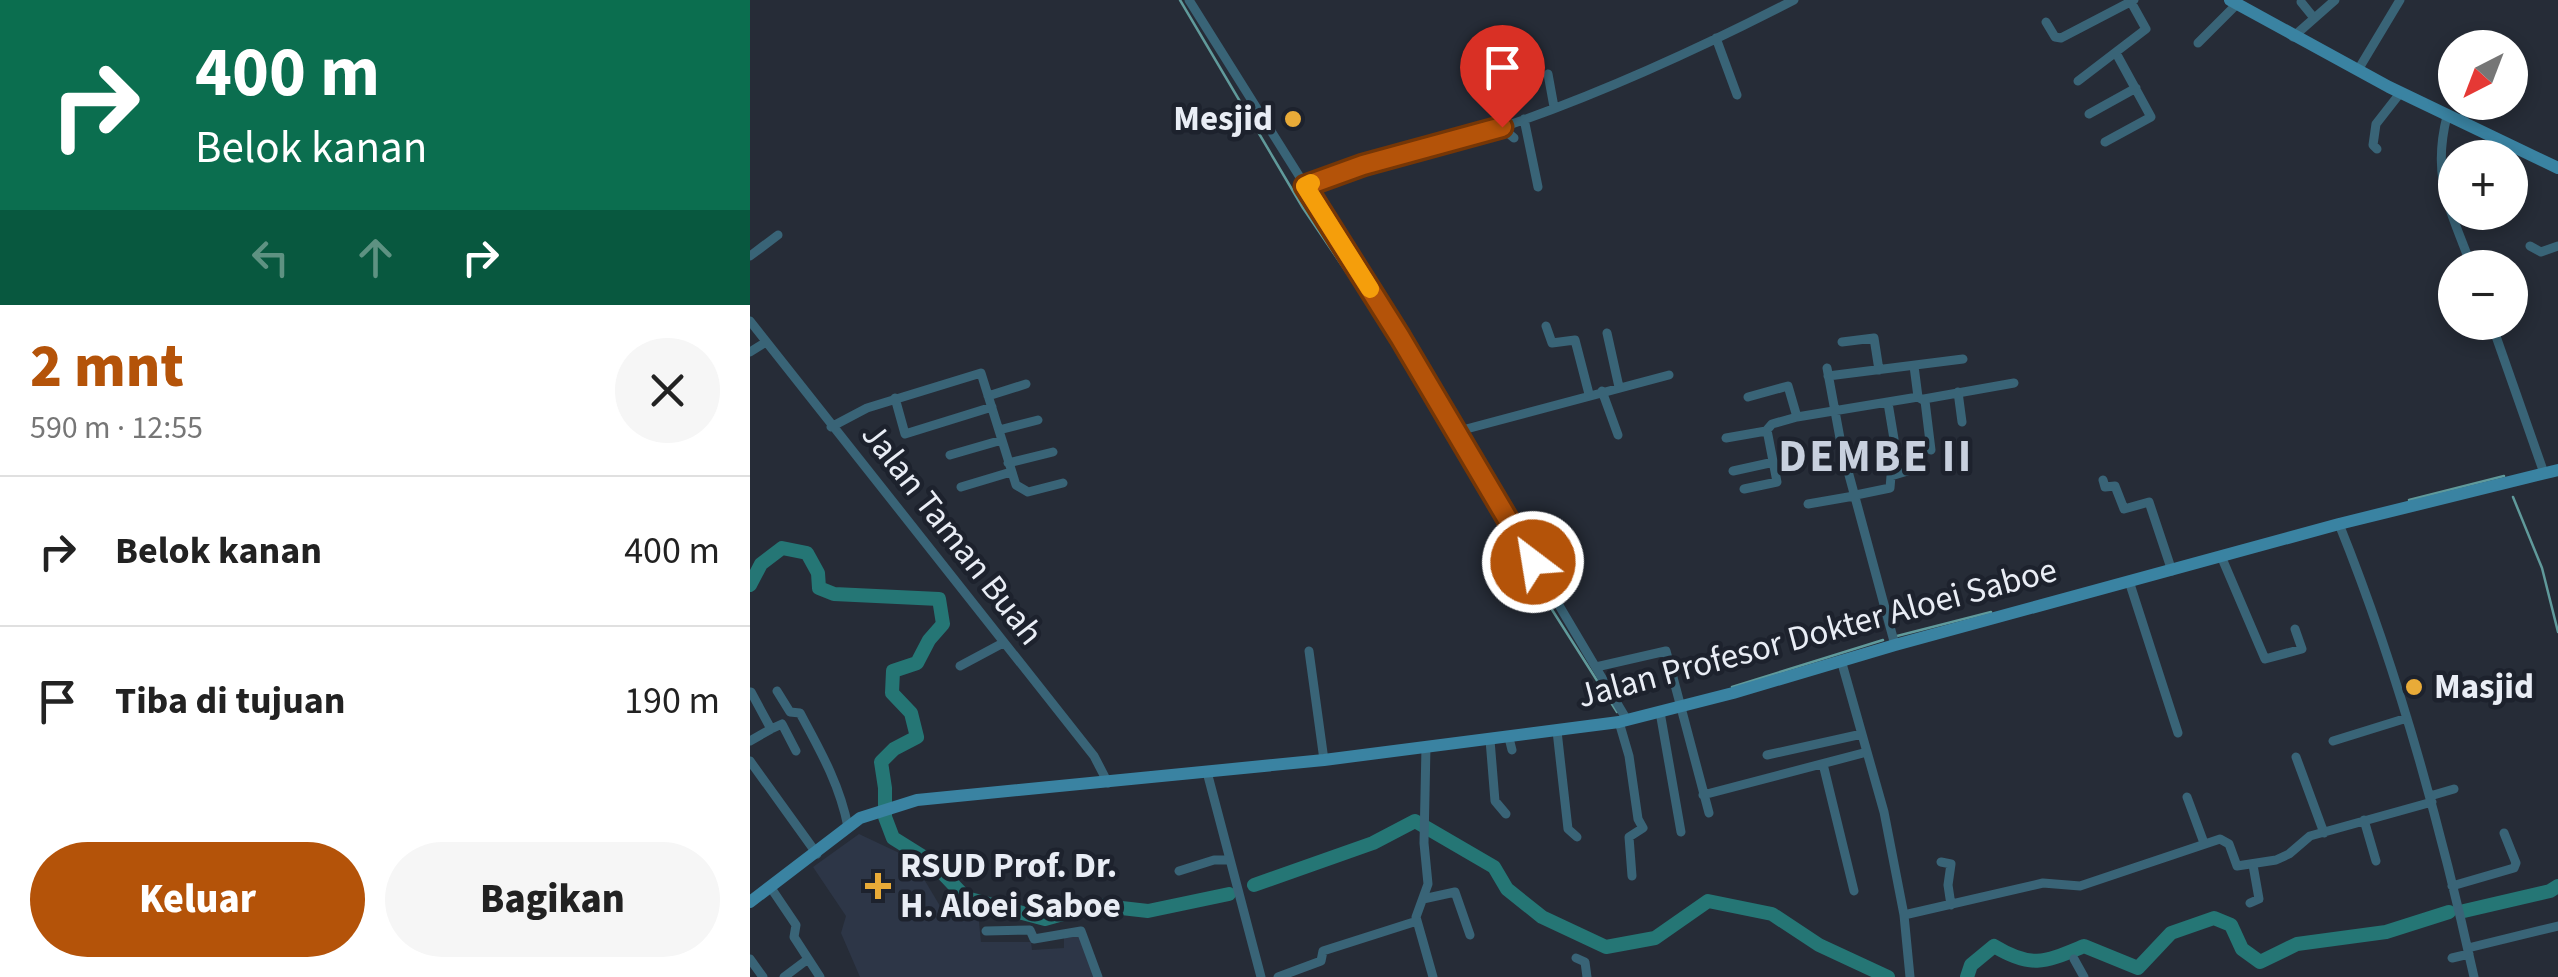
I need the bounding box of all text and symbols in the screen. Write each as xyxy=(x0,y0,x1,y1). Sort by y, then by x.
text: 400 m xyxy=(195,23,380,123)
pin xyxy=(1460,25,1545,128)
north arrow xyxy=(2438,30,2528,120)
map controls xyxy=(2438,30,2528,340)
icon: right xyxy=(30,40,160,170)
icon: arrive xyxy=(1475,40,1530,95)
place label: Mesjid xyxy=(1173,94,1273,144)
marker: Mesjid xyxy=(1282,108,1304,130)
text: Belok kanan xyxy=(195,116,427,180)
button: + xyxy=(2438,140,2528,230)
icon: left xyxy=(243,230,298,285)
icon: ahead xyxy=(348,230,403,285)
icon: right xyxy=(453,230,508,285)
button: − xyxy=(2438,250,2528,340)
text: 2 mnt xyxy=(30,325,184,410)
button: close xyxy=(615,338,720,443)
text: 590 m · 12:55 xyxy=(30,405,203,451)
street label: Jalan Taman Buah xyxy=(849,412,1055,656)
district label: DEMBE II xyxy=(1778,425,1974,489)
position arrow xyxy=(1481,510,1585,614)
icon: right xyxy=(30,524,85,579)
text: Belok kanan xyxy=(115,524,322,578)
text: 400 m xyxy=(624,524,720,578)
street label: Jalan Profesor Dokter Aloei Saboe xyxy=(1572,545,2062,721)
place label: Masjid xyxy=(2434,662,2534,712)
icon: arrive xyxy=(30,674,85,729)
text: Tiba di tujuan xyxy=(115,674,346,728)
text: 190 m xyxy=(624,674,720,728)
marker: Masjid xyxy=(2403,676,2425,698)
place label: RSUD Prof. Dr. H. Aloei Saboe xyxy=(900,841,1121,931)
button: Keluar xyxy=(30,842,365,957)
button: Bagikan xyxy=(385,842,720,957)
marker: RSUD Prof. Dr. H. Aloei Saboe xyxy=(865,873,891,899)

